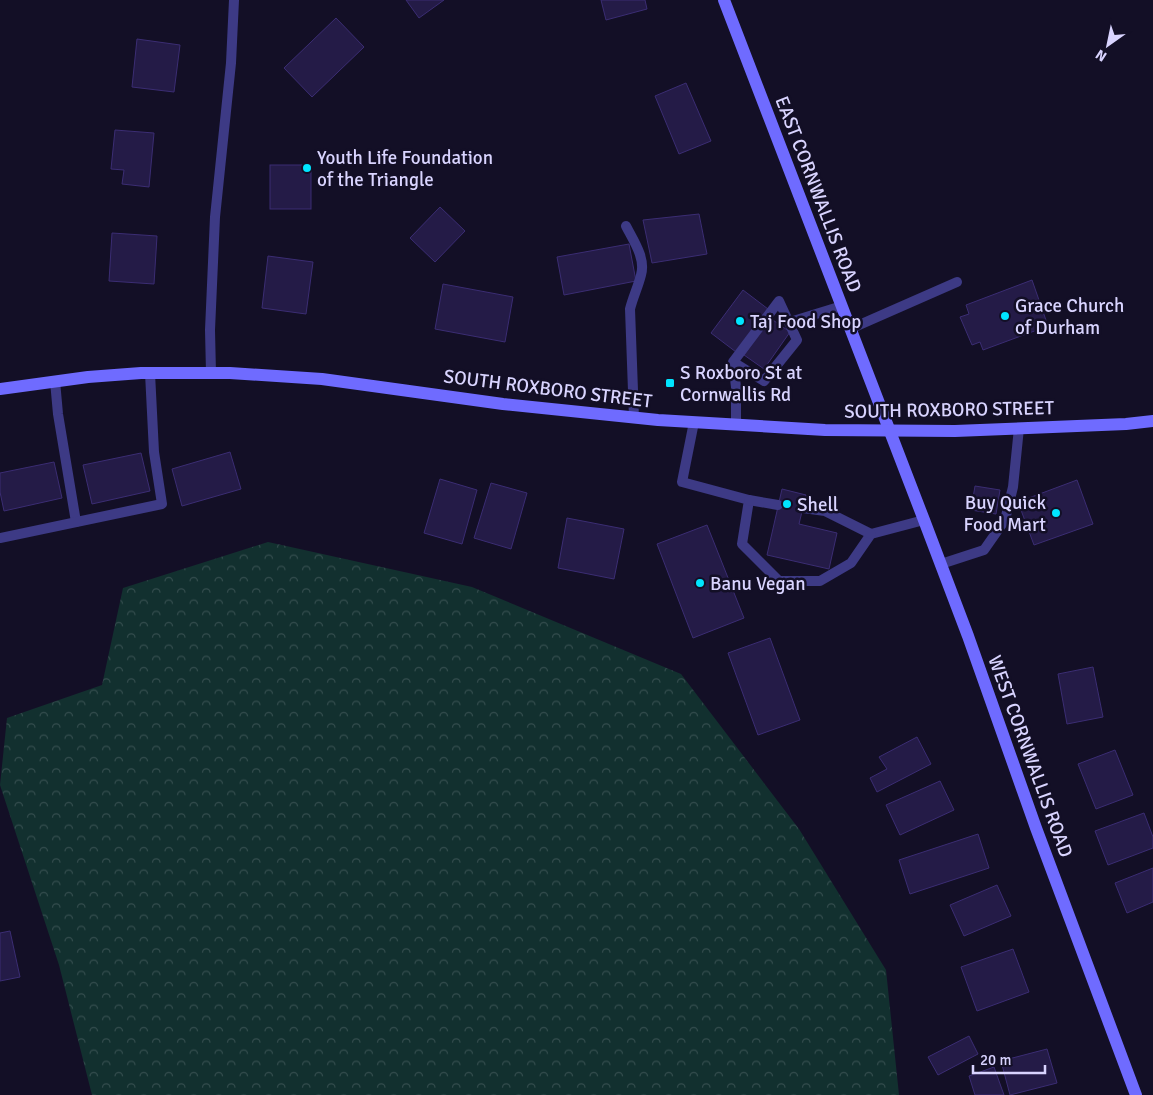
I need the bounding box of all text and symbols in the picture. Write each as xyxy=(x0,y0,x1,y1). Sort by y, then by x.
north arrow xyxy=(1083,20,1133,70)
text: N xyxy=(1092,46,1110,65)
street label: EAST CORNWALLIS ROAD xyxy=(770,93,867,296)
place label: Youth Life Foundation of the Triangle xyxy=(317,146,493,192)
marker: Youth Life Foundation of the Triangle xyxy=(301,162,313,174)
place label: Grace Church of Durham xyxy=(1015,294,1124,340)
place label: Taj Food Shop xyxy=(750,310,861,334)
marker: Grace Church of Durham xyxy=(999,310,1011,322)
marker: Taj Food Shop xyxy=(734,315,746,327)
place label: S Roxboro St at Cornwallis Rd xyxy=(680,361,803,407)
street label: SOUTH ROXBORO STREET xyxy=(442,364,654,414)
marker: S Roxboro St at Cornwallis Rd xyxy=(664,377,676,389)
street label: SOUTH ROXBORO STREET xyxy=(844,396,1055,424)
place label: Buy Quick Food Mart xyxy=(964,491,1046,537)
place label: Shell xyxy=(797,493,838,517)
marker: Shell xyxy=(781,498,793,510)
marker: Buy Quick Food Mart xyxy=(1050,507,1062,519)
place label: Banu Vegan xyxy=(710,572,806,596)
marker: Banu Vegan xyxy=(694,577,706,589)
street label: WEST CORNWALLIS ROAD xyxy=(982,652,1078,861)
scale bar xyxy=(973,1042,1046,1074)
text: 20 m xyxy=(980,1051,1011,1069)

